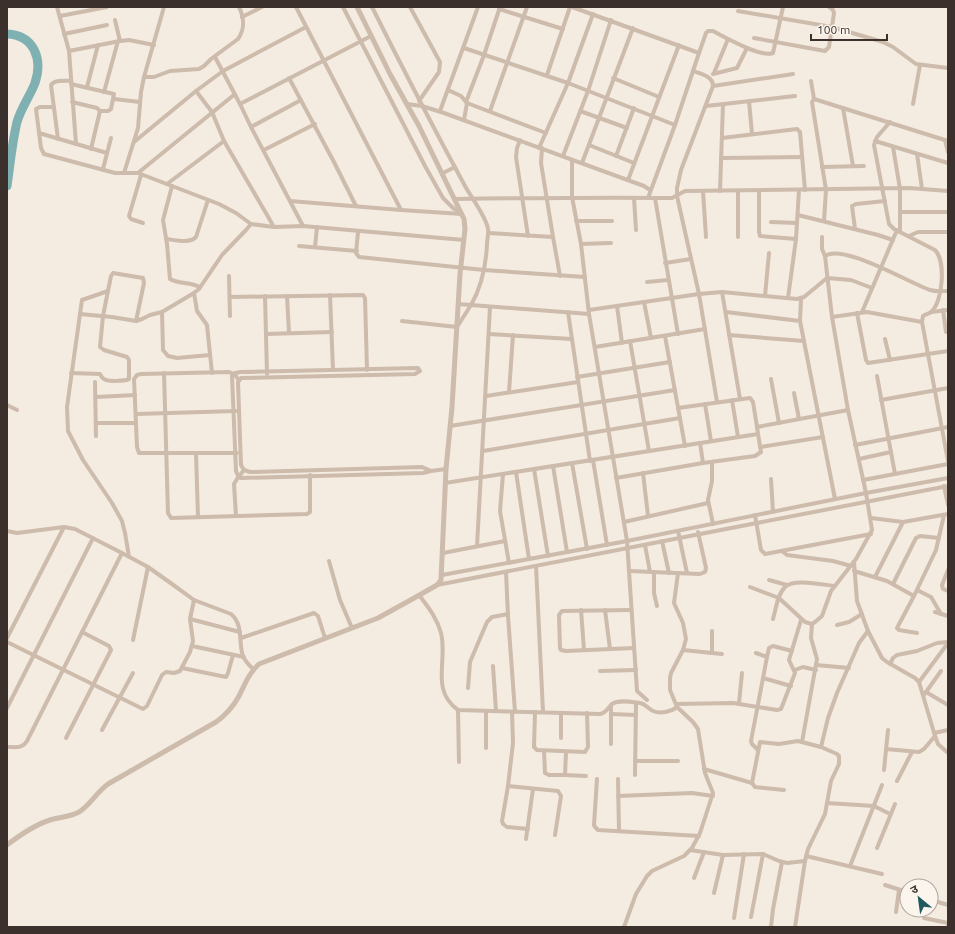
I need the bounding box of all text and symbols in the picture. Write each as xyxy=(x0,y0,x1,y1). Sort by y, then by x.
scale bar xyxy=(811,16,887,42)
text: 100 m xyxy=(817,23,850,36)
north arrow xyxy=(899,878,939,918)
text: उ xyxy=(908,882,920,896)

